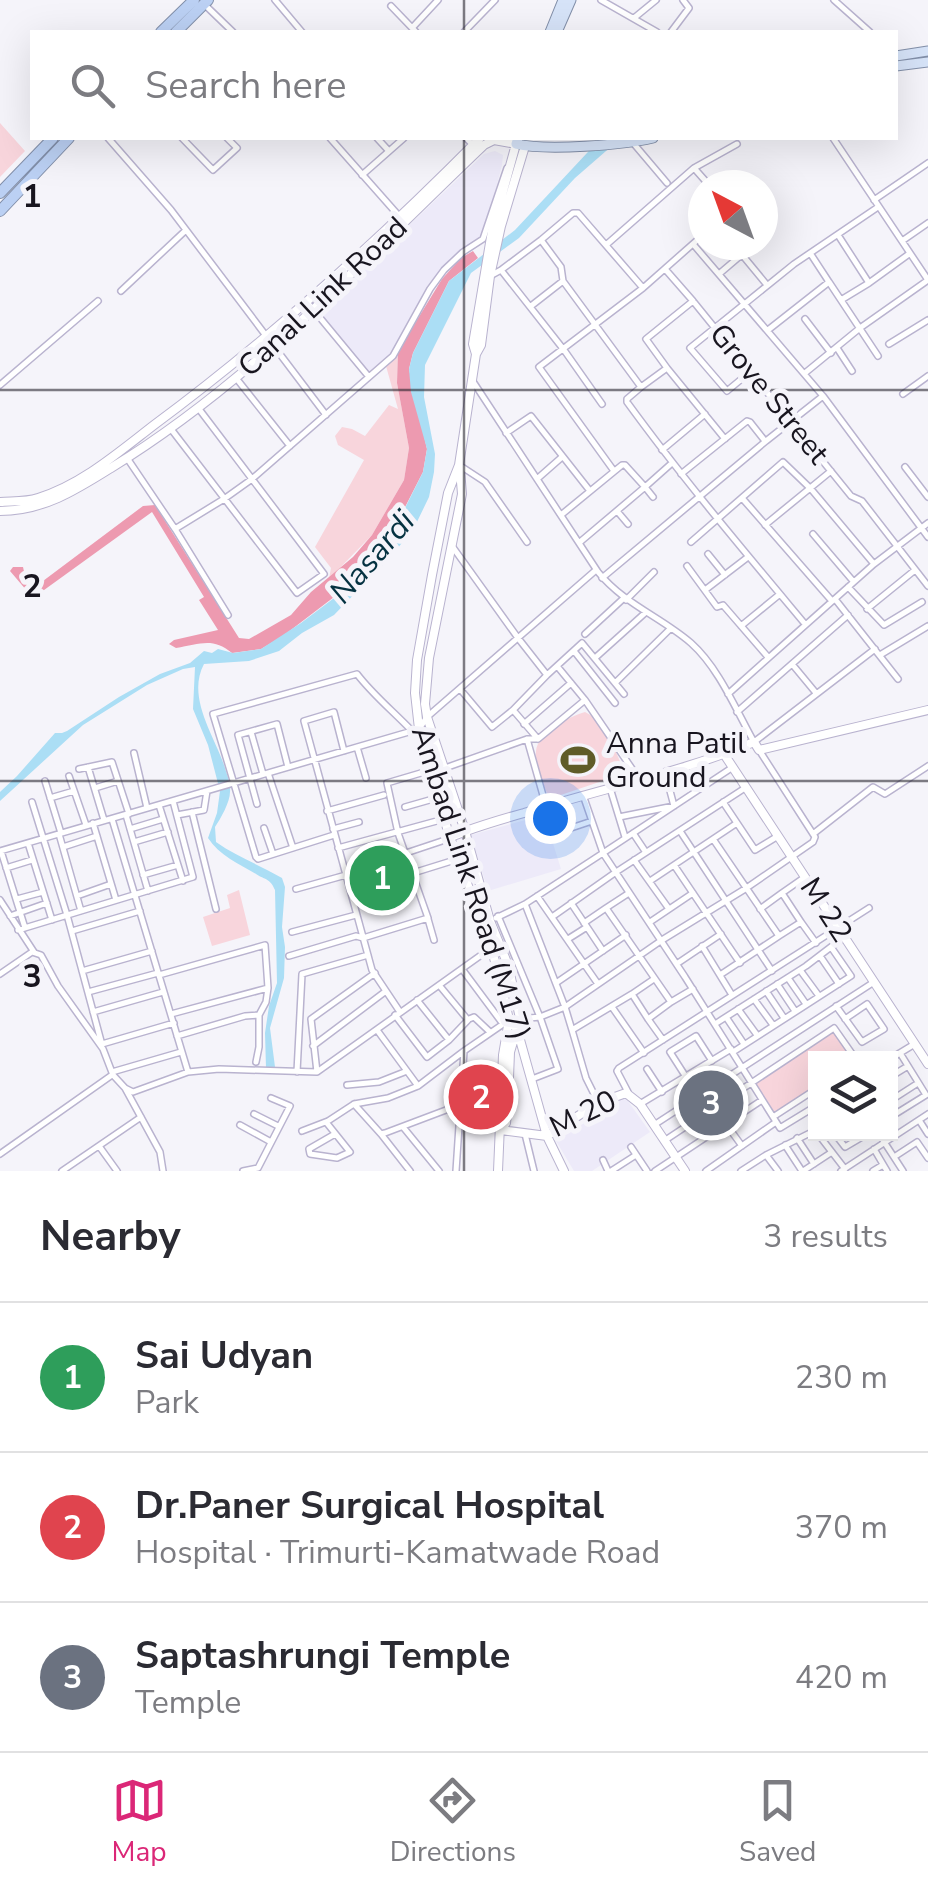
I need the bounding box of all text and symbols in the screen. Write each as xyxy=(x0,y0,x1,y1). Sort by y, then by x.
search box xyxy=(30,30,898,140)
icon: search xyxy=(65,58,120,113)
text: Search here xyxy=(145,60,346,111)
north arrow xyxy=(688,170,778,260)
text: 1 xyxy=(22,175,42,218)
street label: Canal Link Road xyxy=(229,208,417,386)
street label: Grove Street xyxy=(700,315,839,473)
water label: Nasardi xyxy=(320,501,425,613)
text: 2 xyxy=(22,565,42,608)
street label: Ambad Link Road (M17) xyxy=(401,721,541,1045)
place label: Anna Patil Ground xyxy=(606,723,746,798)
sports icon: Anna Patil Ground xyxy=(559,741,597,779)
your location xyxy=(525,793,576,844)
pin: 1 xyxy=(350,840,414,916)
street label: M 22 xyxy=(790,870,862,950)
text: 3 xyxy=(22,955,42,998)
map controls xyxy=(808,1051,898,1141)
button: layers xyxy=(808,1051,898,1141)
pin: 2 xyxy=(448,1060,514,1134)
pin: 3 xyxy=(678,1066,744,1140)
street label: M 20 xyxy=(543,1080,623,1148)
text: Nearby xyxy=(40,1208,181,1265)
text: 3 results xyxy=(763,1215,888,1258)
text: Sai Udyan xyxy=(135,1330,313,1381)
text: 1 xyxy=(63,1356,82,1399)
text: 230 m xyxy=(795,1356,888,1399)
text: Park xyxy=(135,1381,199,1424)
text: Dr.Paner Surgical Hospital xyxy=(135,1480,604,1531)
text: 2 xyxy=(63,1506,82,1549)
text: 370 m xyxy=(795,1506,888,1549)
text: Hospital · Trimurti-Kamatwade Road xyxy=(135,1531,660,1574)
text: Saptashrungi Temple xyxy=(135,1630,510,1681)
text: 3 xyxy=(63,1656,82,1699)
text: 420 m xyxy=(795,1656,888,1699)
text: Temple xyxy=(135,1681,241,1724)
tab: Map xyxy=(112,1773,167,1871)
tab: Directions xyxy=(390,1773,516,1871)
tab: Saved xyxy=(739,1773,816,1871)

